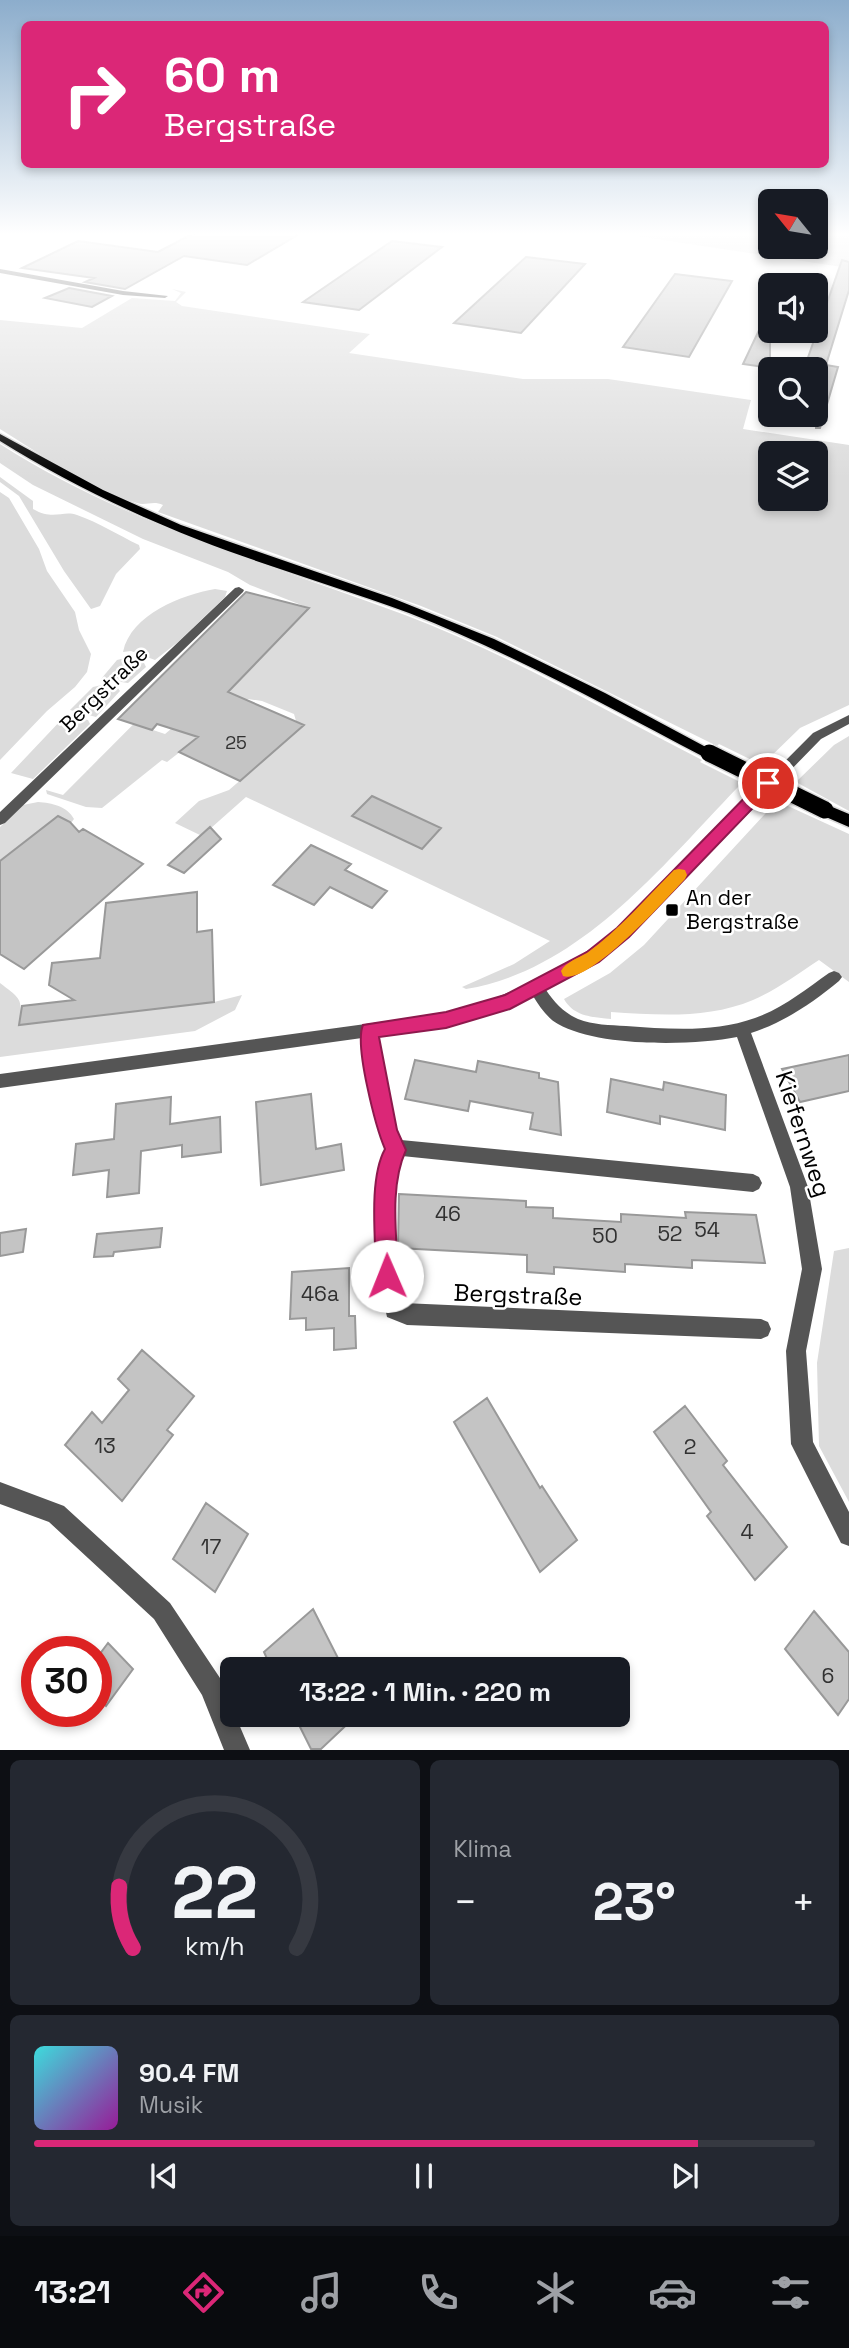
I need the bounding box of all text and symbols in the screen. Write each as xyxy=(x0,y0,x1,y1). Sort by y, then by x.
text: 60 m xyxy=(164,44,280,106)
icon: right xyxy=(49,49,140,140)
text: Bergstraße xyxy=(164,105,336,145)
north arrow xyxy=(758,189,828,259)
map controls xyxy=(758,189,828,511)
button: sound xyxy=(758,273,828,343)
button: search xyxy=(758,357,828,427)
button: layers xyxy=(758,441,828,511)
street label: Bergstraße xyxy=(54,640,154,738)
house number: 25 xyxy=(225,731,247,754)
pin xyxy=(738,753,798,813)
icon: arrive xyxy=(749,764,787,802)
place label: An der Bergstraße xyxy=(686,884,799,935)
marker: An der Bergstraße xyxy=(664,902,680,918)
street label: Kiefernweg xyxy=(769,1067,838,1201)
house number: 46 xyxy=(435,1200,461,1227)
house number: 54 xyxy=(694,1216,720,1243)
house number: 52 xyxy=(657,1220,683,1247)
house number: 50 xyxy=(592,1222,618,1249)
position arrow xyxy=(350,1239,424,1313)
street label: Bergstraße xyxy=(453,1277,583,1312)
house number: 46a xyxy=(301,1280,339,1307)
house number: 13 xyxy=(94,1432,116,1459)
house number: 2 xyxy=(684,1433,696,1460)
house number: 4 xyxy=(740,1518,754,1545)
house number: 17 xyxy=(201,1533,221,1560)
speed limit sign: 30 xyxy=(21,1636,112,1727)
house number: 6 xyxy=(822,1662,834,1689)
text: 13:22 · 1 Min. · 220 m xyxy=(299,1675,551,1709)
text: Klima xyxy=(454,1834,512,1864)
text: 22 xyxy=(172,1847,258,1940)
text: 23° xyxy=(593,1869,676,1935)
text: − xyxy=(454,1878,477,1926)
text: + xyxy=(791,1878,815,1926)
text: km/h xyxy=(185,1930,245,1962)
text: 90.4 FM xyxy=(139,2056,239,2090)
text: Musik xyxy=(139,2090,203,2120)
icon: previous xyxy=(145,2157,183,2195)
icon: pause xyxy=(405,2157,443,2195)
icon: next xyxy=(666,2157,704,2195)
icon: directions xyxy=(179,2268,228,2317)
icon: music xyxy=(297,2268,346,2317)
icon: phone xyxy=(414,2268,463,2317)
icon: climate xyxy=(531,2268,580,2317)
icon: car xyxy=(648,2268,697,2317)
icon: filters xyxy=(766,2268,815,2317)
text: 13:21 xyxy=(34,2272,111,2312)

